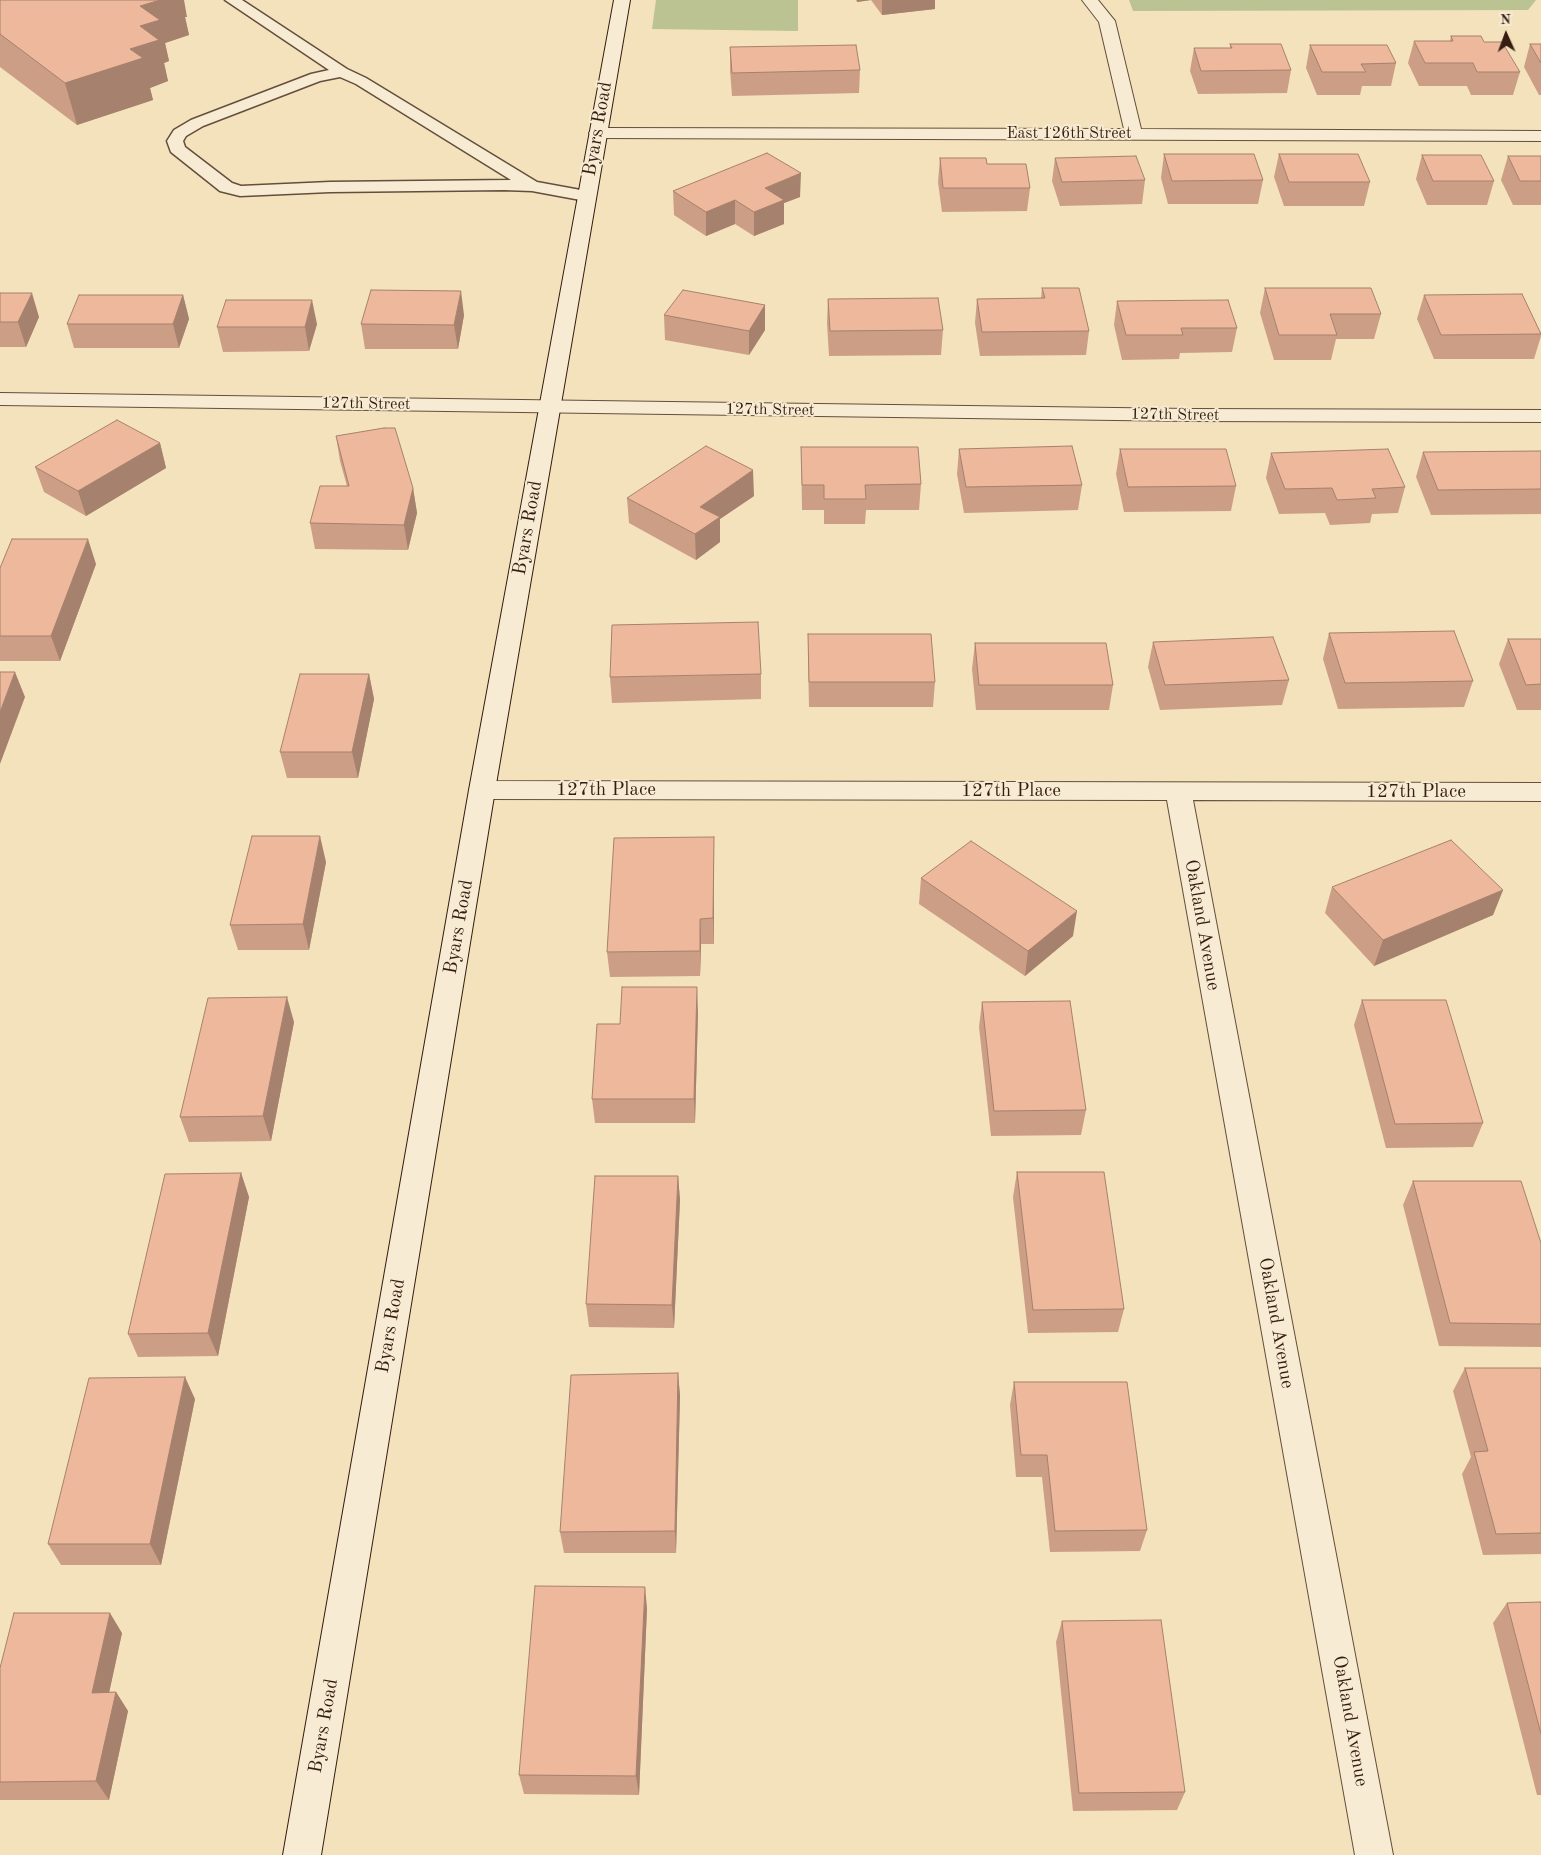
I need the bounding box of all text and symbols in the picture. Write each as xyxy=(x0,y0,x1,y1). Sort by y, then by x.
north arrow xyxy=(1481,10,1531,60)
text: N xyxy=(1500,13,1511,27)
street label: Byars Road xyxy=(578,80,618,178)
street label: East 126th Street xyxy=(1007,124,1131,144)
street label: 127th Street xyxy=(321,394,411,414)
street label: 127th Street xyxy=(725,400,815,420)
street label: 127th Street xyxy=(1130,405,1220,425)
street label: Byars Road xyxy=(508,479,548,577)
street label: 127th Place xyxy=(556,779,656,801)
street label: 127th Place xyxy=(961,780,1061,802)
street label: 127th Place xyxy=(1366,781,1466,803)
street label: Oakland Avenue xyxy=(1179,858,1225,992)
street label: Byars Road xyxy=(439,878,479,976)
street label: Oakland Avenue xyxy=(1253,1256,1299,1390)
street label: Byars Road xyxy=(371,1277,411,1375)
street label: Oakland Avenue xyxy=(1327,1654,1373,1788)
street label: Byars Road xyxy=(304,1677,344,1775)

